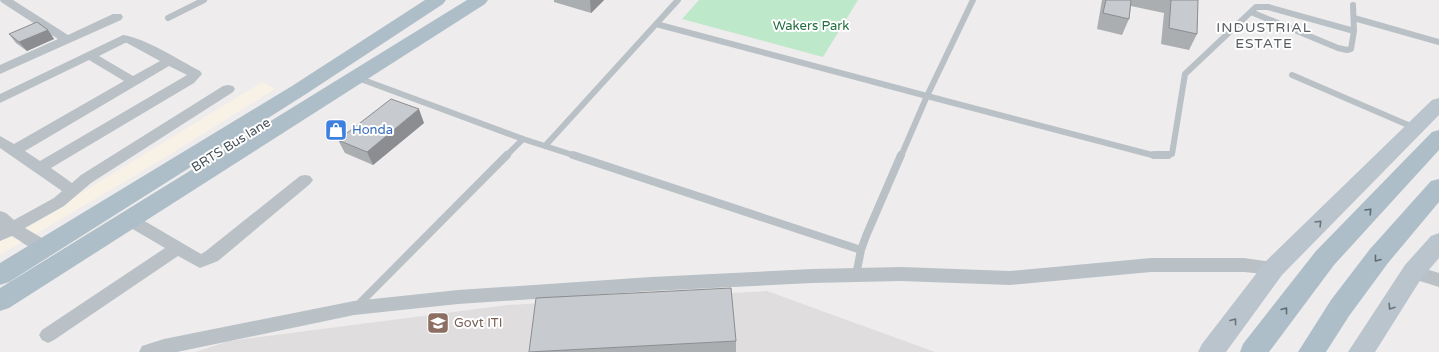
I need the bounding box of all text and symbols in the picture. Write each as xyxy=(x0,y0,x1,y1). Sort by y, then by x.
park label: Wakers Park xyxy=(773,18,849,34)
district label: INDUSTRIAL ESTATE xyxy=(1216,19,1312,52)
street label: BRTS Bus lane xyxy=(189,114,273,176)
shop icon: Honda xyxy=(323,117,349,143)
place label: Honda xyxy=(352,122,393,138)
one-way arrow xyxy=(1364,208,1372,216)
one-way arrow xyxy=(1314,220,1322,228)
one-way arrow xyxy=(1375,255,1382,262)
one-way arrow xyxy=(1388,303,1395,310)
one-way arrow xyxy=(1280,307,1287,314)
school or university icon: Govt ITI xyxy=(425,310,451,336)
place label: Govt ITI xyxy=(454,315,503,331)
one-way arrow xyxy=(1229,318,1236,325)

